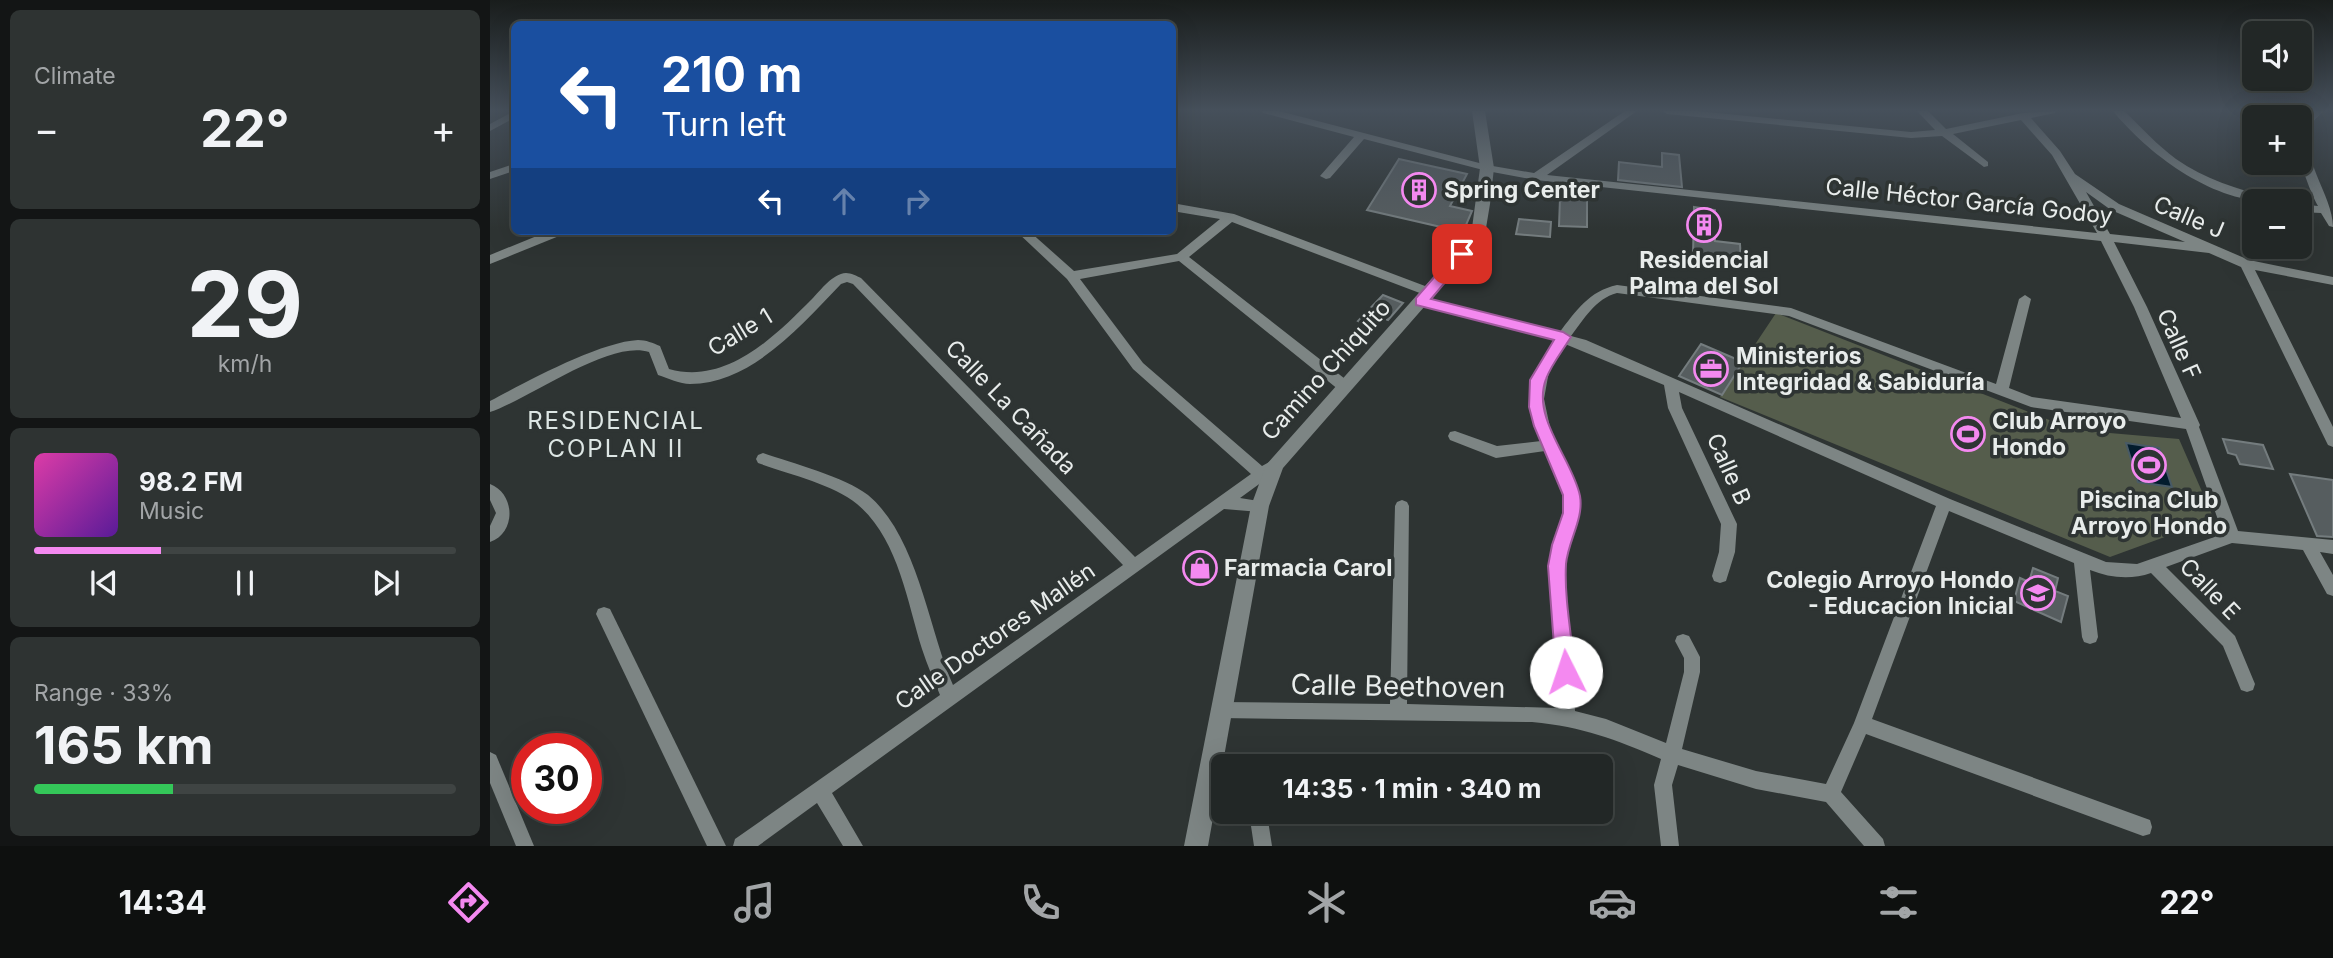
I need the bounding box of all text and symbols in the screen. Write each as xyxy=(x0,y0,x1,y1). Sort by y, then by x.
map controls xyxy=(2242,21,2312,259)
button: sound xyxy=(2242,21,2312,91)
text: 210 m xyxy=(661,45,802,104)
icon: left xyxy=(546,49,637,140)
text: Climate xyxy=(34,62,116,90)
text: 22° xyxy=(200,97,290,160)
text: Turn left xyxy=(661,105,786,144)
button: + xyxy=(2242,105,2312,175)
text: − xyxy=(34,106,59,152)
text: + xyxy=(431,106,456,152)
building icon: Spring Center xyxy=(1400,171,1438,209)
street label: Calle Héctor García Godoy xyxy=(1824,172,2114,230)
place label: Spring Center xyxy=(1444,176,1600,204)
icon: left xyxy=(752,182,790,220)
icon: ahead xyxy=(825,182,863,220)
icon: right xyxy=(898,182,936,220)
button: − xyxy=(2242,189,2312,259)
street label: Calle J xyxy=(2150,190,2228,244)
building icon: Residencial Palma del Sol xyxy=(1685,206,1723,244)
pin xyxy=(1432,224,1492,284)
icon: arrive xyxy=(1443,235,1481,273)
place label: Residencial Palma del Sol xyxy=(1629,246,1779,300)
text: 29 xyxy=(187,249,303,359)
street label: Camino Chiquito xyxy=(1256,294,1396,446)
street label: Calle 1 xyxy=(703,302,777,362)
street label: Calle F xyxy=(2151,304,2207,384)
street label: Calle La Cañada xyxy=(940,334,1082,480)
place label: Ministerios Integridad & Sabiduría xyxy=(1736,342,1985,396)
text: km/h xyxy=(218,350,272,378)
office icon: Ministerios Integridad & Sabiduría xyxy=(1692,350,1730,388)
district label: RESIDENCIAL COPLAN II xyxy=(527,406,705,463)
place label: Club Arroyo Hondo xyxy=(1992,407,2126,461)
sports icon: Club Arroyo Hondo xyxy=(1949,415,1987,453)
street label: Calle B xyxy=(1701,429,1757,509)
sports icon: Piscina Club Arroyo Hondo xyxy=(2130,446,2168,484)
text: 98.2 FM xyxy=(139,466,243,497)
place label: Piscina Club Arroyo Hondo xyxy=(2071,486,2227,540)
text: Music xyxy=(139,497,204,525)
shop icon: Farmacia Carol xyxy=(1181,549,1219,587)
street label: Calle E xyxy=(2174,552,2246,626)
place label: Farmacia Carol xyxy=(1224,554,1392,582)
street label: Calle Doctores Mallén xyxy=(890,556,1100,716)
icon: previous xyxy=(85,564,123,602)
icon: pause xyxy=(226,564,264,602)
icon: next xyxy=(367,564,405,602)
place label: Colegio Arroyo Hondo - Educacion Inicial xyxy=(1766,566,2014,620)
school or university icon: Colegio Arroyo Hondo - Educacion Inicial xyxy=(2019,574,2057,612)
position arrow xyxy=(1529,635,1603,709)
street label: Calle Beethoven xyxy=(1290,667,1506,705)
text: Range · 33% xyxy=(34,679,173,707)
text: 165 km xyxy=(34,714,213,777)
speed limit sign: 30 xyxy=(511,733,602,824)
text: 14:35 · 1 min · 340 m xyxy=(1283,773,1541,804)
icon: directions xyxy=(444,878,493,927)
icon: music xyxy=(730,878,779,927)
icon: phone xyxy=(1016,878,1065,927)
icon: climate xyxy=(1302,878,1351,927)
icon: car xyxy=(1588,878,1637,927)
icon: filters xyxy=(1874,878,1923,927)
text: 14:34 xyxy=(118,883,207,922)
text: 22° xyxy=(2159,883,2214,922)

